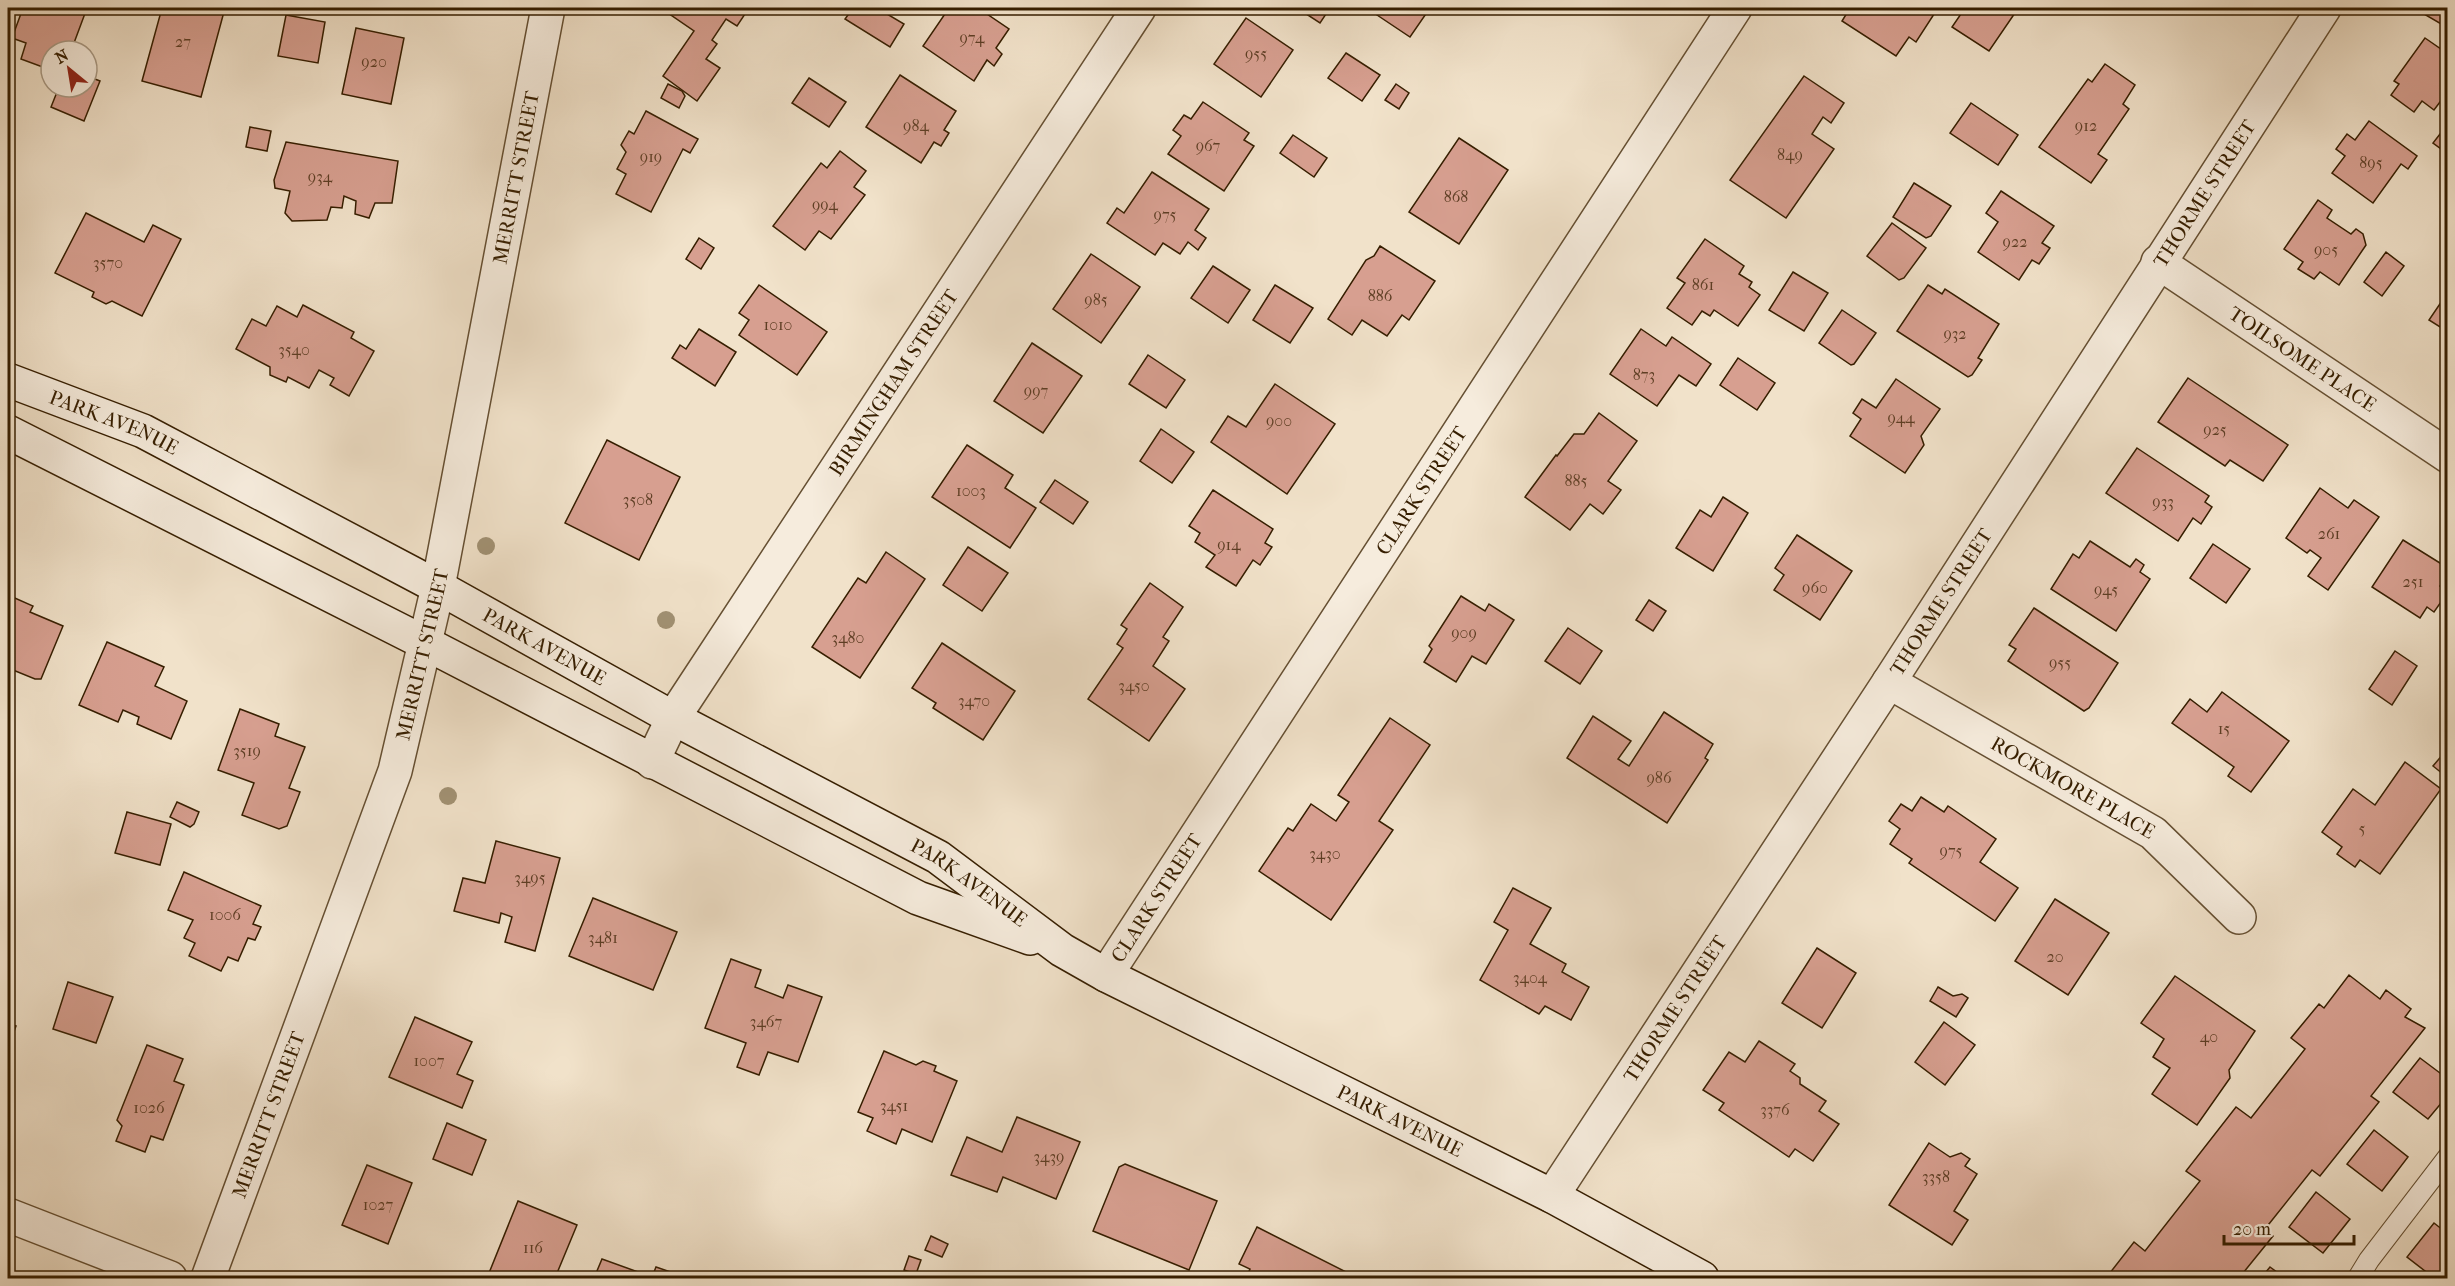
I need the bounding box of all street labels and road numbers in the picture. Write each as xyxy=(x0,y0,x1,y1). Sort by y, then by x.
street label: MERRITT STREET xyxy=(489,89,544,266)
street label: THORME STREET xyxy=(2149,116,2261,272)
street label: BIRMINGHAM STREET xyxy=(824,285,963,480)
street label: TOILSOME PLACE xyxy=(2224,302,2380,417)
street label: PARK AVENUE xyxy=(46,386,182,460)
street label: CLARK STREET xyxy=(1371,422,1472,559)
street label: THORME STREET xyxy=(1885,524,1997,680)
street label: MERRITT STREET xyxy=(392,566,453,743)
street label: PARK AVENUE xyxy=(479,603,610,690)
street label: ROCKMORE PLACE xyxy=(1987,732,2159,844)
street label: CLARK STREET xyxy=(1106,829,1207,967)
street label: PARK AVENUE xyxy=(907,834,1031,932)
street label: THORME STREET xyxy=(1619,931,1732,1086)
street label: MERRITT STREET xyxy=(228,1028,310,1201)
street label: PARK AVENUE xyxy=(1333,1080,1467,1162)

